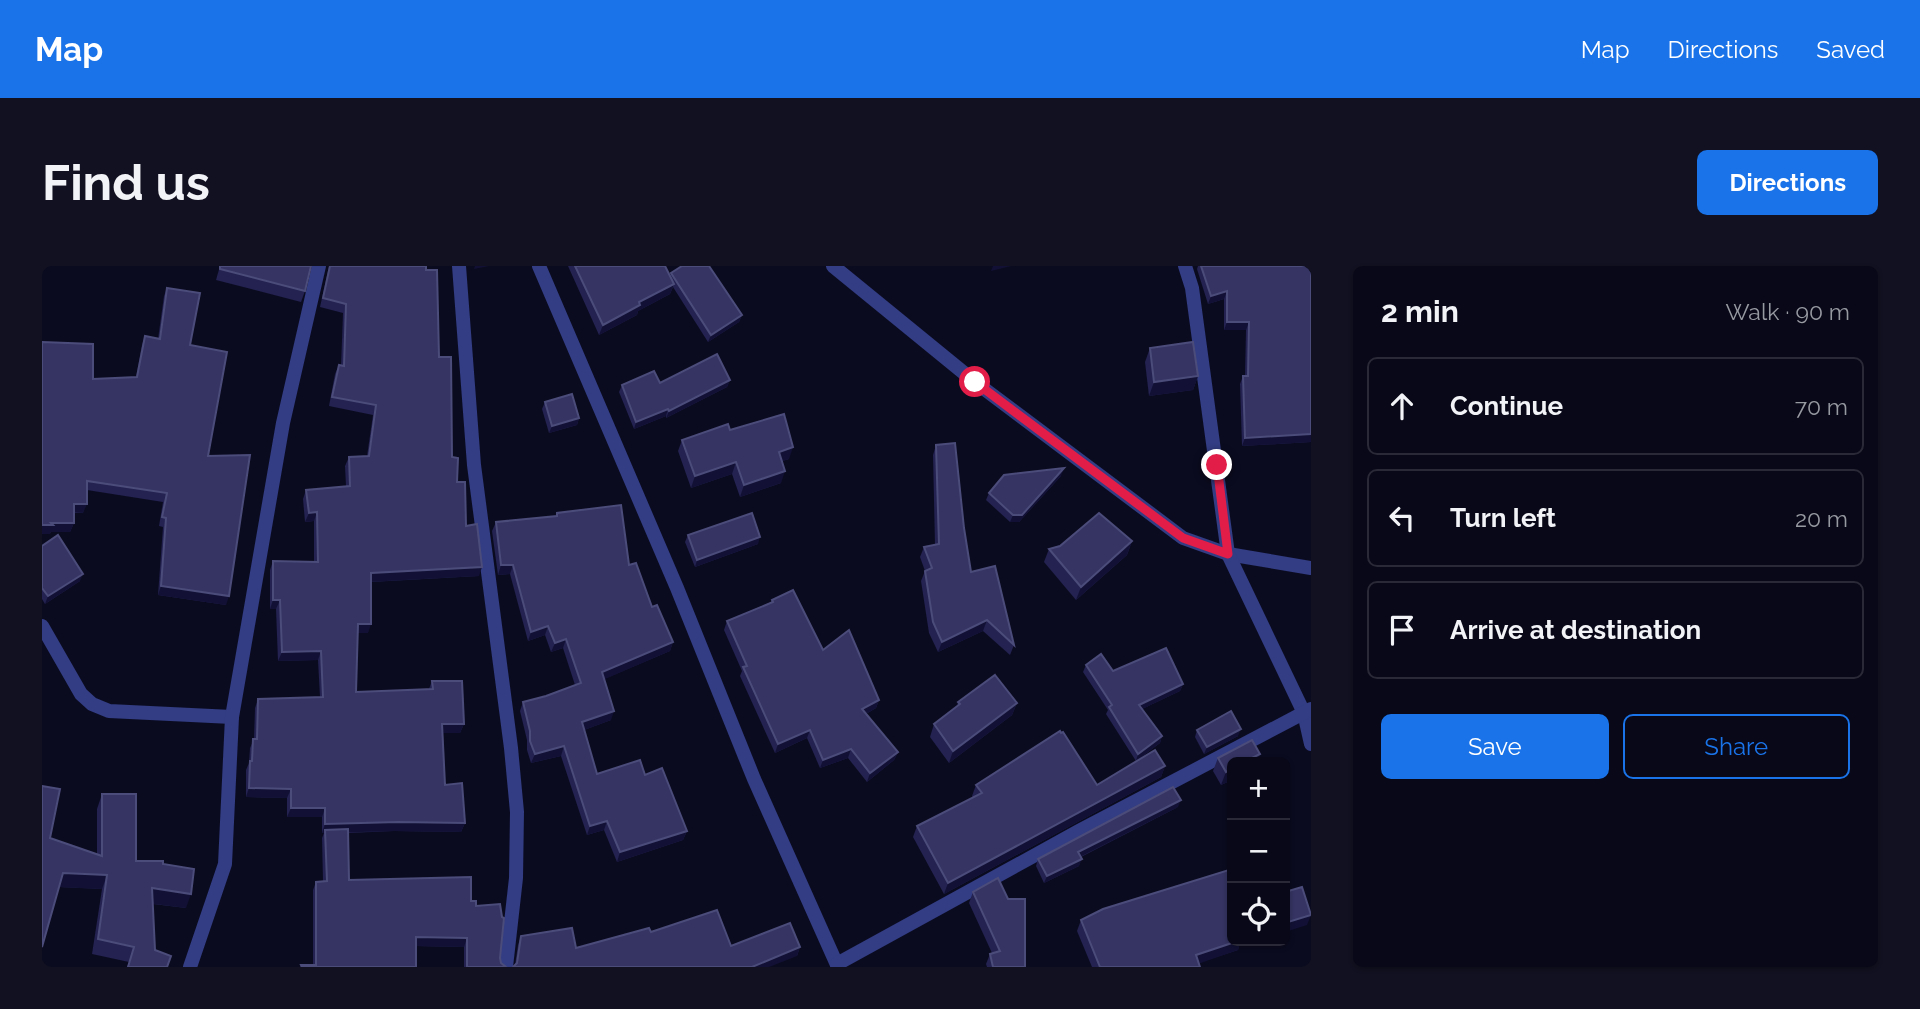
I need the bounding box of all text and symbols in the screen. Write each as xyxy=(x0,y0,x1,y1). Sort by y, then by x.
text: Map xyxy=(35,30,103,69)
text: Map xyxy=(1581,35,1630,64)
text: Directions xyxy=(1668,35,1778,64)
text: Saved xyxy=(1816,35,1885,64)
button: Directions xyxy=(1697,150,1878,215)
text: Find us xyxy=(42,154,210,211)
text: 2 min xyxy=(1381,294,1459,329)
text: Walk · 90 m xyxy=(1726,298,1850,325)
route start xyxy=(959,366,990,397)
icon: ahead xyxy=(1383,387,1421,425)
text: Continue xyxy=(1450,391,1563,421)
text: 70 m xyxy=(1795,393,1848,420)
route end xyxy=(1201,449,1232,480)
icon: left xyxy=(1383,499,1421,537)
text: Turn left xyxy=(1450,503,1556,533)
text: 20 m xyxy=(1795,505,1848,532)
icon: arrive xyxy=(1383,611,1421,649)
text: Arrive at destination xyxy=(1450,615,1701,645)
button: Save xyxy=(1381,714,1609,779)
button: Share xyxy=(1623,714,1850,779)
map controls xyxy=(1227,757,1290,946)
button: + xyxy=(1227,757,1290,820)
button: − xyxy=(1227,820,1290,883)
button: locate xyxy=(1227,883,1290,946)

